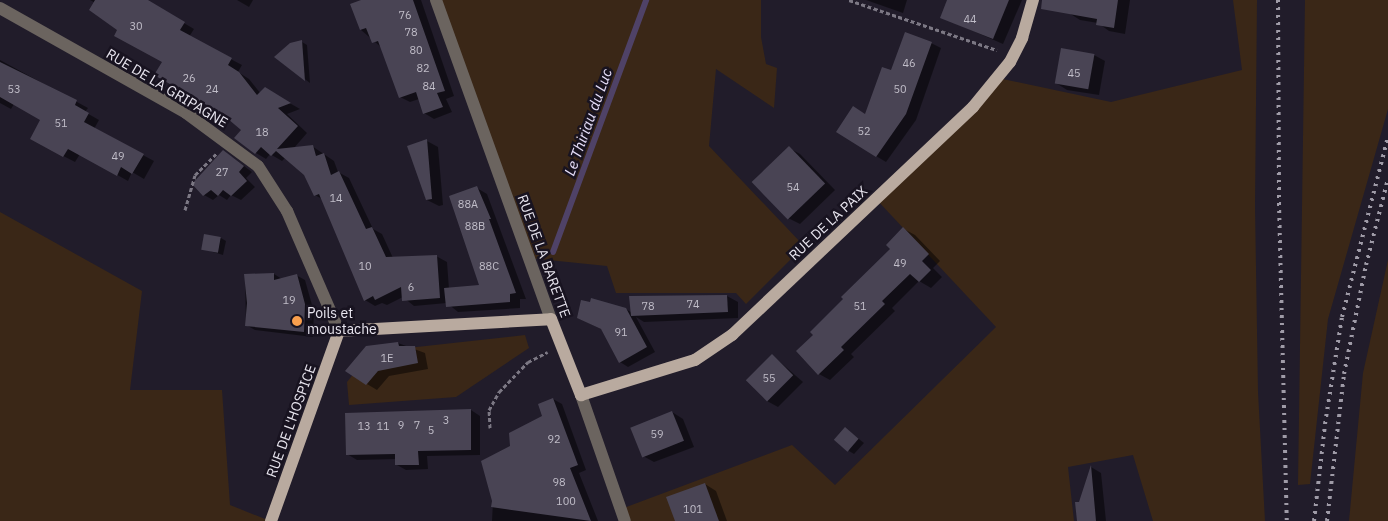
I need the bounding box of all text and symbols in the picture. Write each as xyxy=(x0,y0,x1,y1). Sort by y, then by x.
house number: 76 xyxy=(398,8,412,22)
house number: 44 xyxy=(963,12,977,26)
house number: 30 xyxy=(129,19,143,33)
house number: 78 xyxy=(404,25,418,39)
house number: 80 xyxy=(409,43,423,57)
street label: RUE DE LA GRIPAGNE xyxy=(103,45,231,131)
house number: 46 xyxy=(902,56,916,70)
house number: 82 xyxy=(416,61,430,75)
water label: Le Thiriau du Luc xyxy=(560,66,616,178)
house number: 45 xyxy=(1067,66,1081,80)
house number: 26 xyxy=(182,71,196,85)
house number: 84 xyxy=(422,79,436,93)
house number: 53 xyxy=(7,82,21,96)
house number: 24 xyxy=(205,82,219,96)
house number: 50 xyxy=(893,82,907,96)
house number: 51 xyxy=(54,116,68,130)
house number: 52 xyxy=(857,124,871,138)
house number: 18 xyxy=(255,125,269,139)
house number: 49 xyxy=(111,149,125,163)
house number: 27 xyxy=(215,165,229,179)
house number: 54 xyxy=(786,180,800,194)
street label: RUE DE LA PAIX xyxy=(785,182,871,264)
house number: 14 xyxy=(329,191,343,205)
street label: RUE DE LA BARETTE xyxy=(514,192,574,320)
house number: 88A xyxy=(458,197,478,211)
house number: 88B xyxy=(465,219,485,233)
house number: 49 xyxy=(893,256,907,270)
house number: 10 xyxy=(358,259,372,273)
house number: 88C xyxy=(479,259,499,273)
house number: 6 xyxy=(408,280,414,294)
house number: 19 xyxy=(282,293,296,307)
house number: 74 xyxy=(686,297,700,311)
house number: 78 xyxy=(641,299,655,313)
house number: 51 xyxy=(853,299,867,313)
place label: Poils et moustache xyxy=(307,305,377,338)
marker: Poils et moustache xyxy=(291,315,303,327)
house number: 91 xyxy=(614,325,628,339)
house number: 1E xyxy=(380,351,394,365)
street label: RUE DE L'HOSPICE xyxy=(263,362,319,480)
house number: 55 xyxy=(762,371,776,385)
house number: 3 xyxy=(443,413,449,427)
house number: 9 xyxy=(398,418,404,432)
house number: 7 xyxy=(414,418,420,432)
house number: 13 xyxy=(357,419,371,433)
house number: 11 xyxy=(376,419,390,433)
house number: 5 xyxy=(428,423,434,437)
house number: 59 xyxy=(650,427,664,441)
house number: 92 xyxy=(547,432,561,446)
house number: 98 xyxy=(552,475,566,489)
house number: 100 xyxy=(556,494,576,508)
house number: 101 xyxy=(683,502,703,516)

